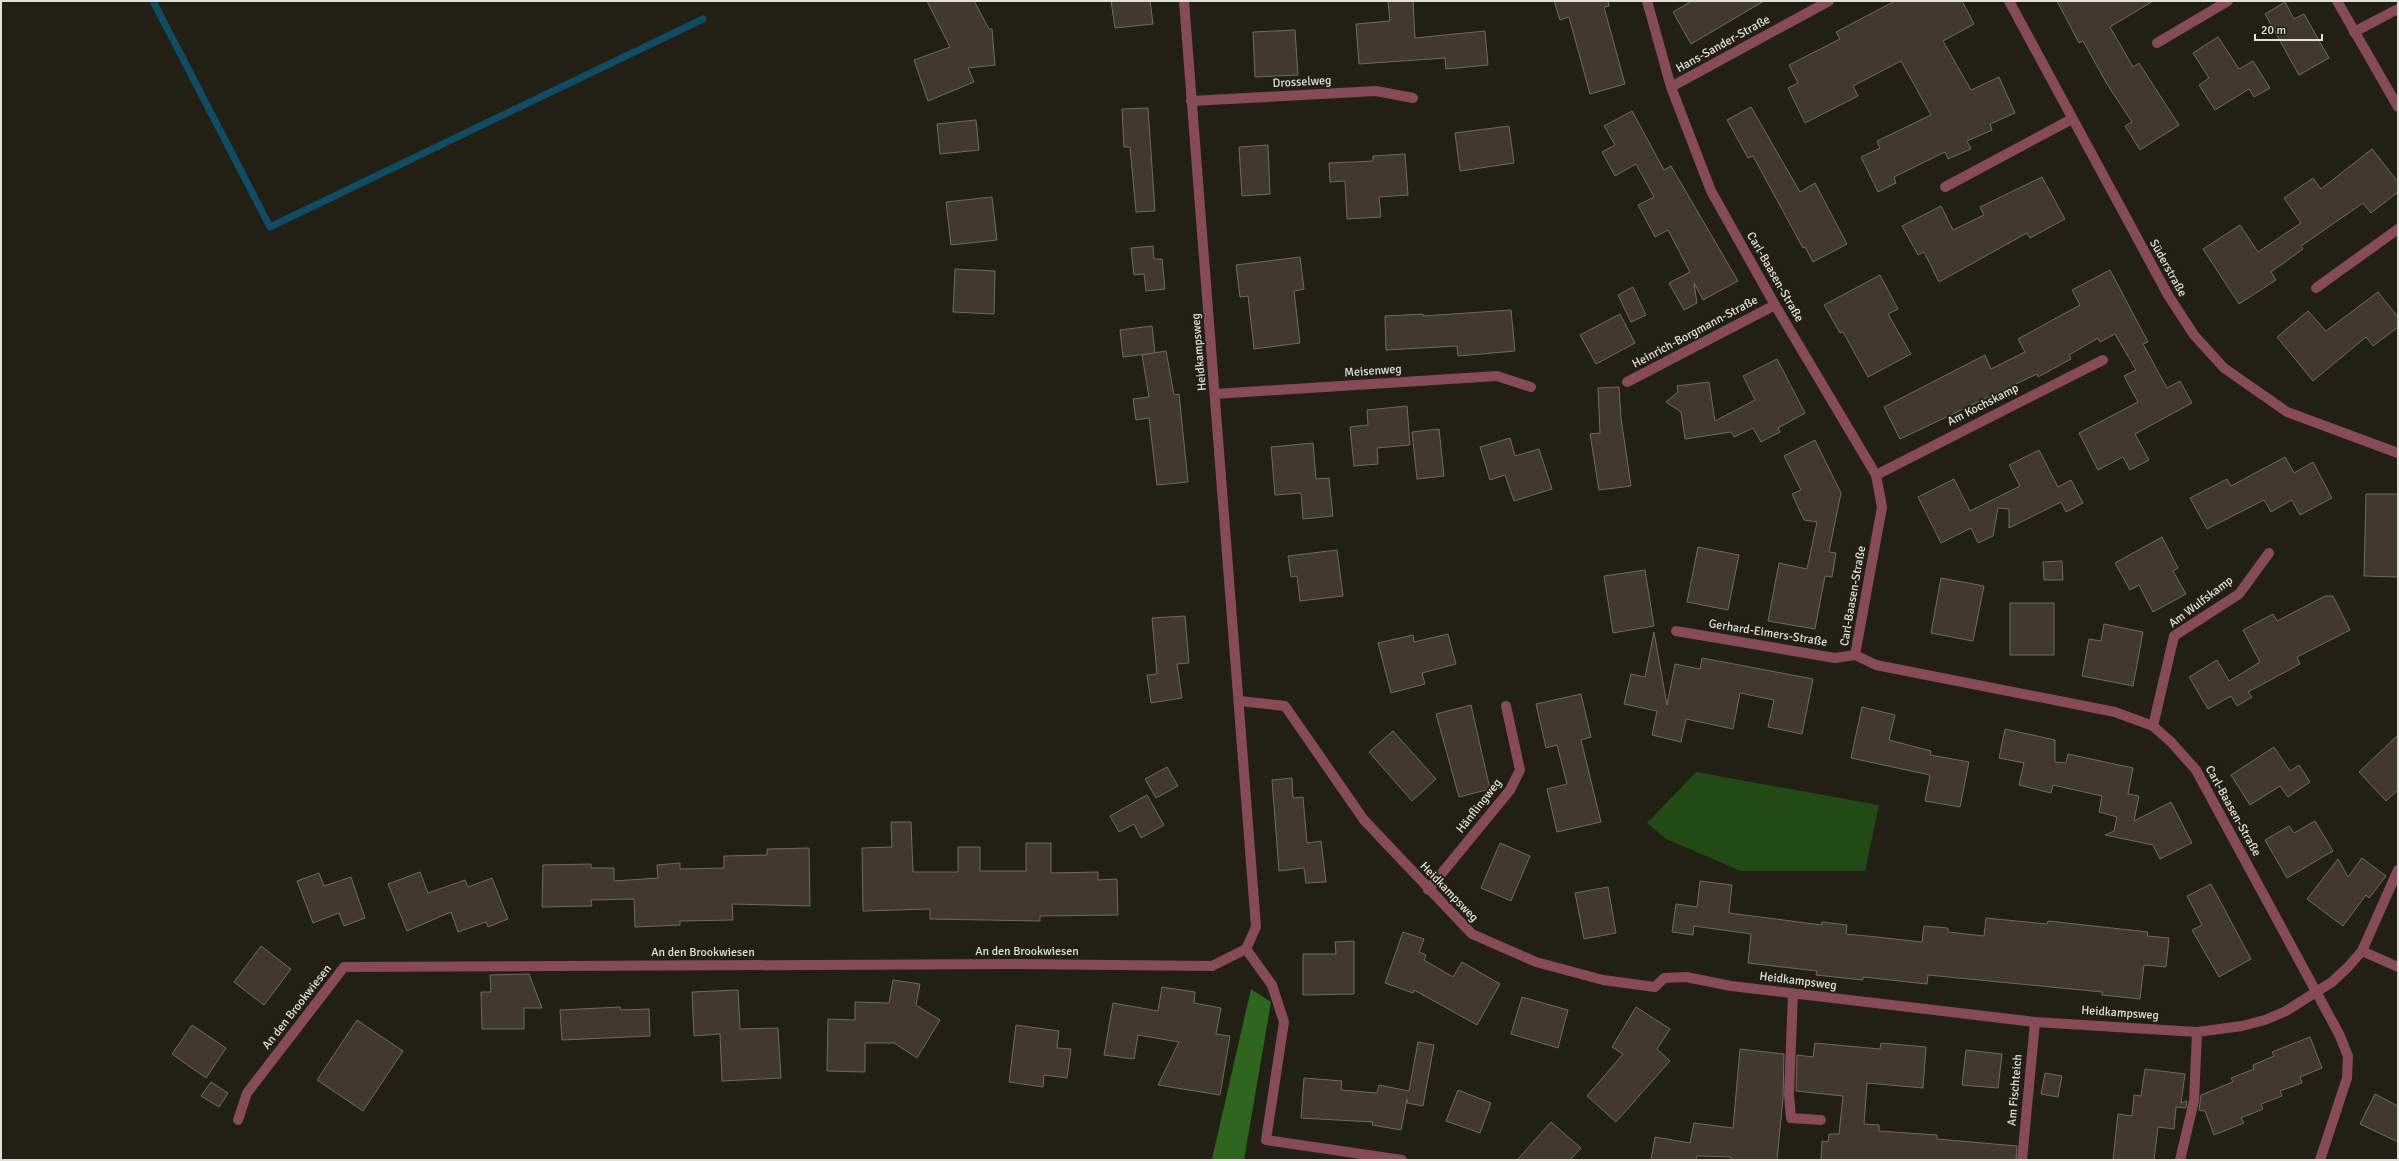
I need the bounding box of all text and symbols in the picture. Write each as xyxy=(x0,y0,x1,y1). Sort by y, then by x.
street label: Hans-Sander-Straße xyxy=(1673,12,1773,76)
scale bar xyxy=(2255,16,2322,42)
text: 20 m xyxy=(2261,23,2286,38)
street label: Drosselweg xyxy=(1272,73,1332,91)
street label: Carl-Baasen-Straße xyxy=(1743,229,1807,325)
street label: Süderstraße xyxy=(2146,237,2190,299)
street label: Heinrich-Borgmann-Straße xyxy=(1630,293,1760,371)
street label: Heidkampsweg xyxy=(1188,313,1210,391)
street label: Meisenweg xyxy=(1344,362,1402,380)
street label: Am Kochskamp xyxy=(1945,381,2021,429)
street label: Carl-Baasen-Straße xyxy=(1837,545,1869,647)
street label: Am Wulfskamp xyxy=(2166,573,2236,631)
street label: Gerhard-Eimers-Straße xyxy=(1708,616,1828,650)
street label: Carl-Baasen-Straße xyxy=(2202,763,2264,859)
street label: Hänflingweg xyxy=(1453,776,1505,836)
street label: Heidkampsweg xyxy=(1417,859,1481,925)
street label: An den Brookwiesen xyxy=(975,944,1079,959)
street label: An den Brookwiesen xyxy=(651,945,755,960)
street label: An den Brookwiesen xyxy=(259,962,335,1052)
street label: Heidkampsweg xyxy=(1758,969,1838,993)
street label: Heidkampsweg xyxy=(2081,1003,2159,1023)
street label: Am Fischteich xyxy=(2004,1053,2026,1127)

